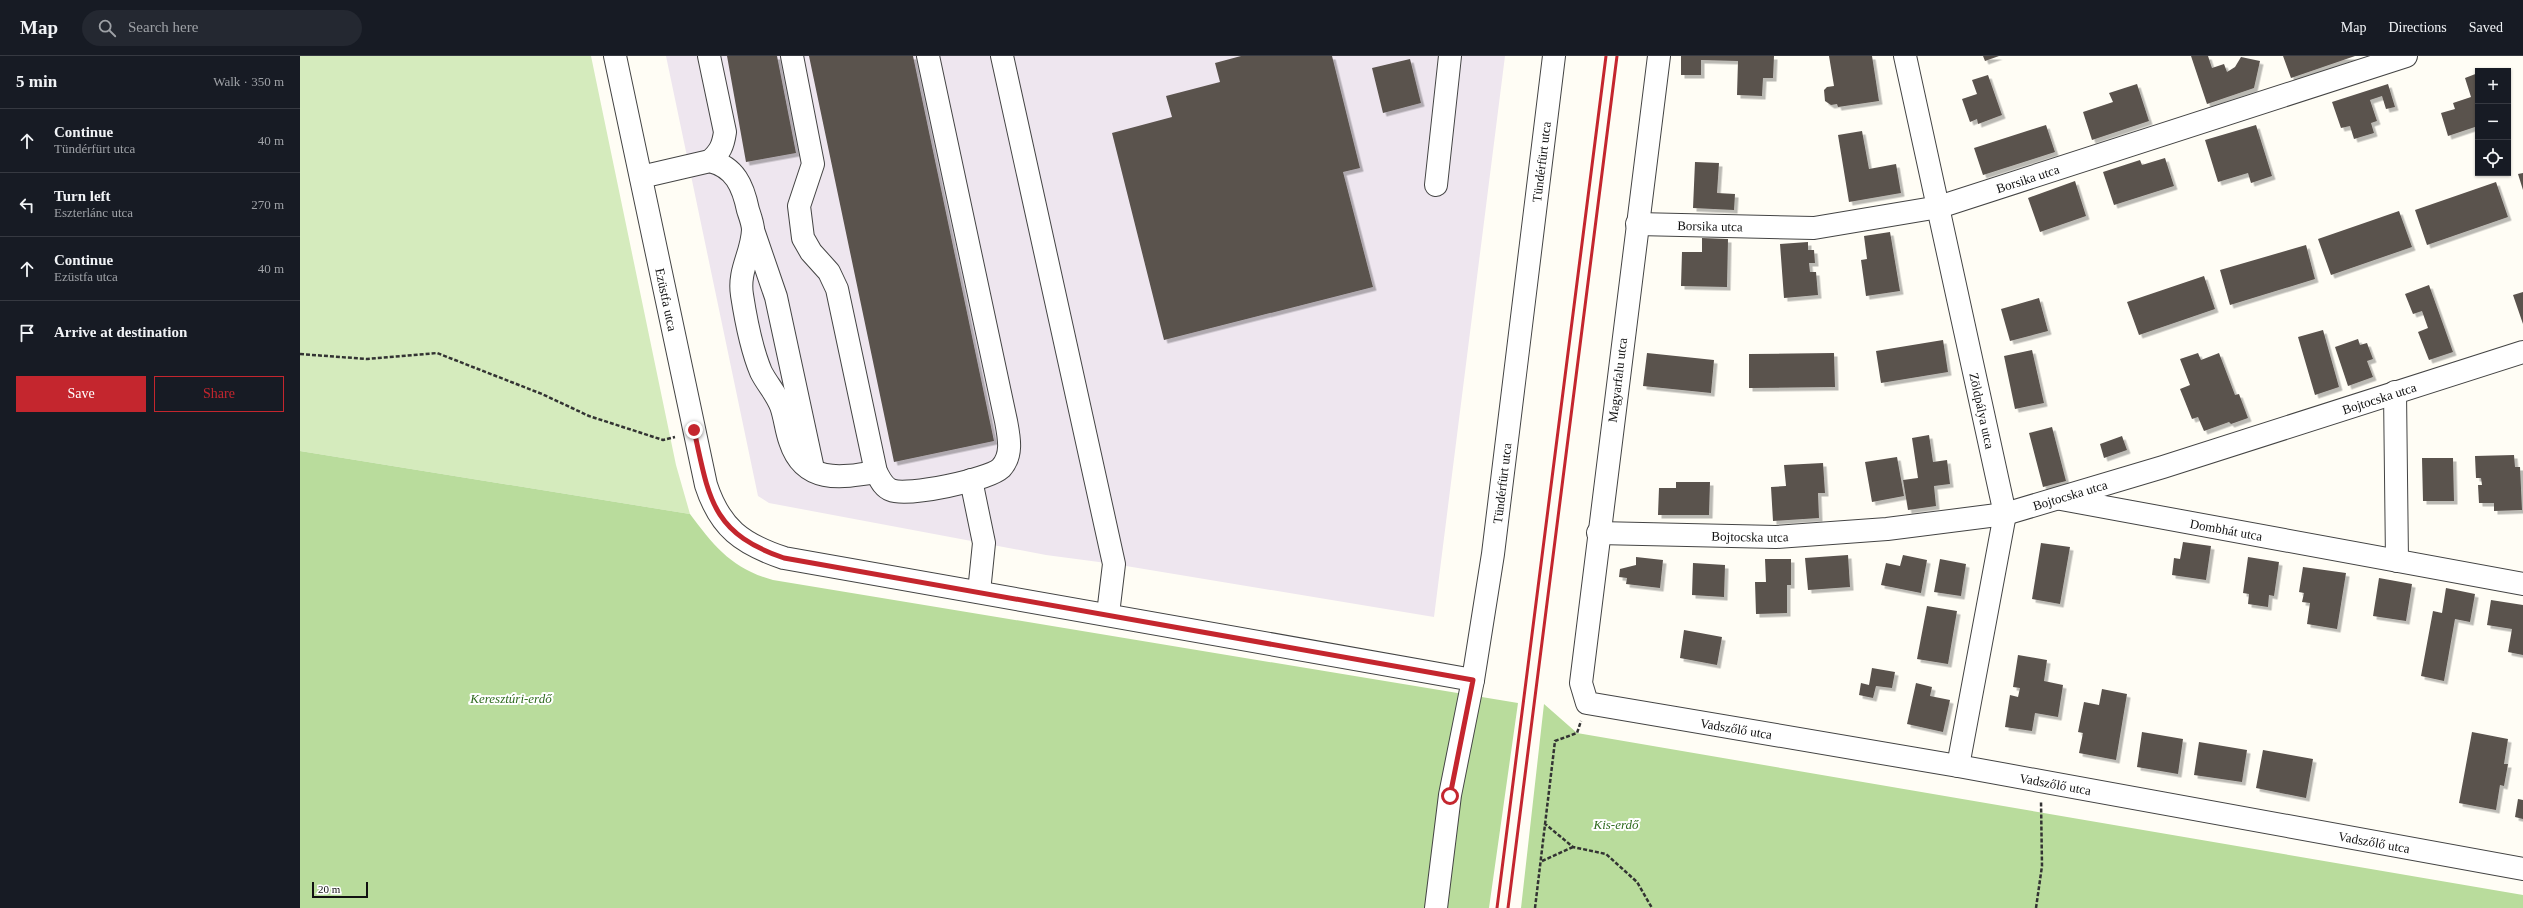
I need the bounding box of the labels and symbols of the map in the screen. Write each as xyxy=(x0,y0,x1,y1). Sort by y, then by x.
street label: Tündérfürt utca xyxy=(1529,120,1554,203)
street label: Borsika utca xyxy=(1994,162,2061,196)
street label: Borsika utca xyxy=(1677,218,1743,234)
street label: Ezüstfa utca xyxy=(652,267,680,333)
street label: Magyarfalu utca xyxy=(1605,336,1630,423)
street label: Zöldpálya utca xyxy=(1966,371,1998,451)
street label: Bojtocska utca xyxy=(2340,380,2418,417)
route end xyxy=(685,421,703,439)
street label: Tündérfürt utca xyxy=(1490,442,1515,525)
street label: Bojtocska utca xyxy=(2031,477,2109,513)
street label: Dombhát utca xyxy=(2189,516,2264,544)
street label: Bojtocska utca xyxy=(1711,529,1789,545)
park label: Keresztúri-erdő xyxy=(469,691,552,706)
street label: Vadszőlő utca xyxy=(1699,715,1773,742)
street label: Vadszőlő utca xyxy=(2018,770,2093,798)
route start xyxy=(1441,787,1459,805)
park label: Kis-erdő xyxy=(1592,817,1639,832)
street label: Vadszőlő utca xyxy=(2337,828,2411,856)
scale bar xyxy=(312,880,368,899)

